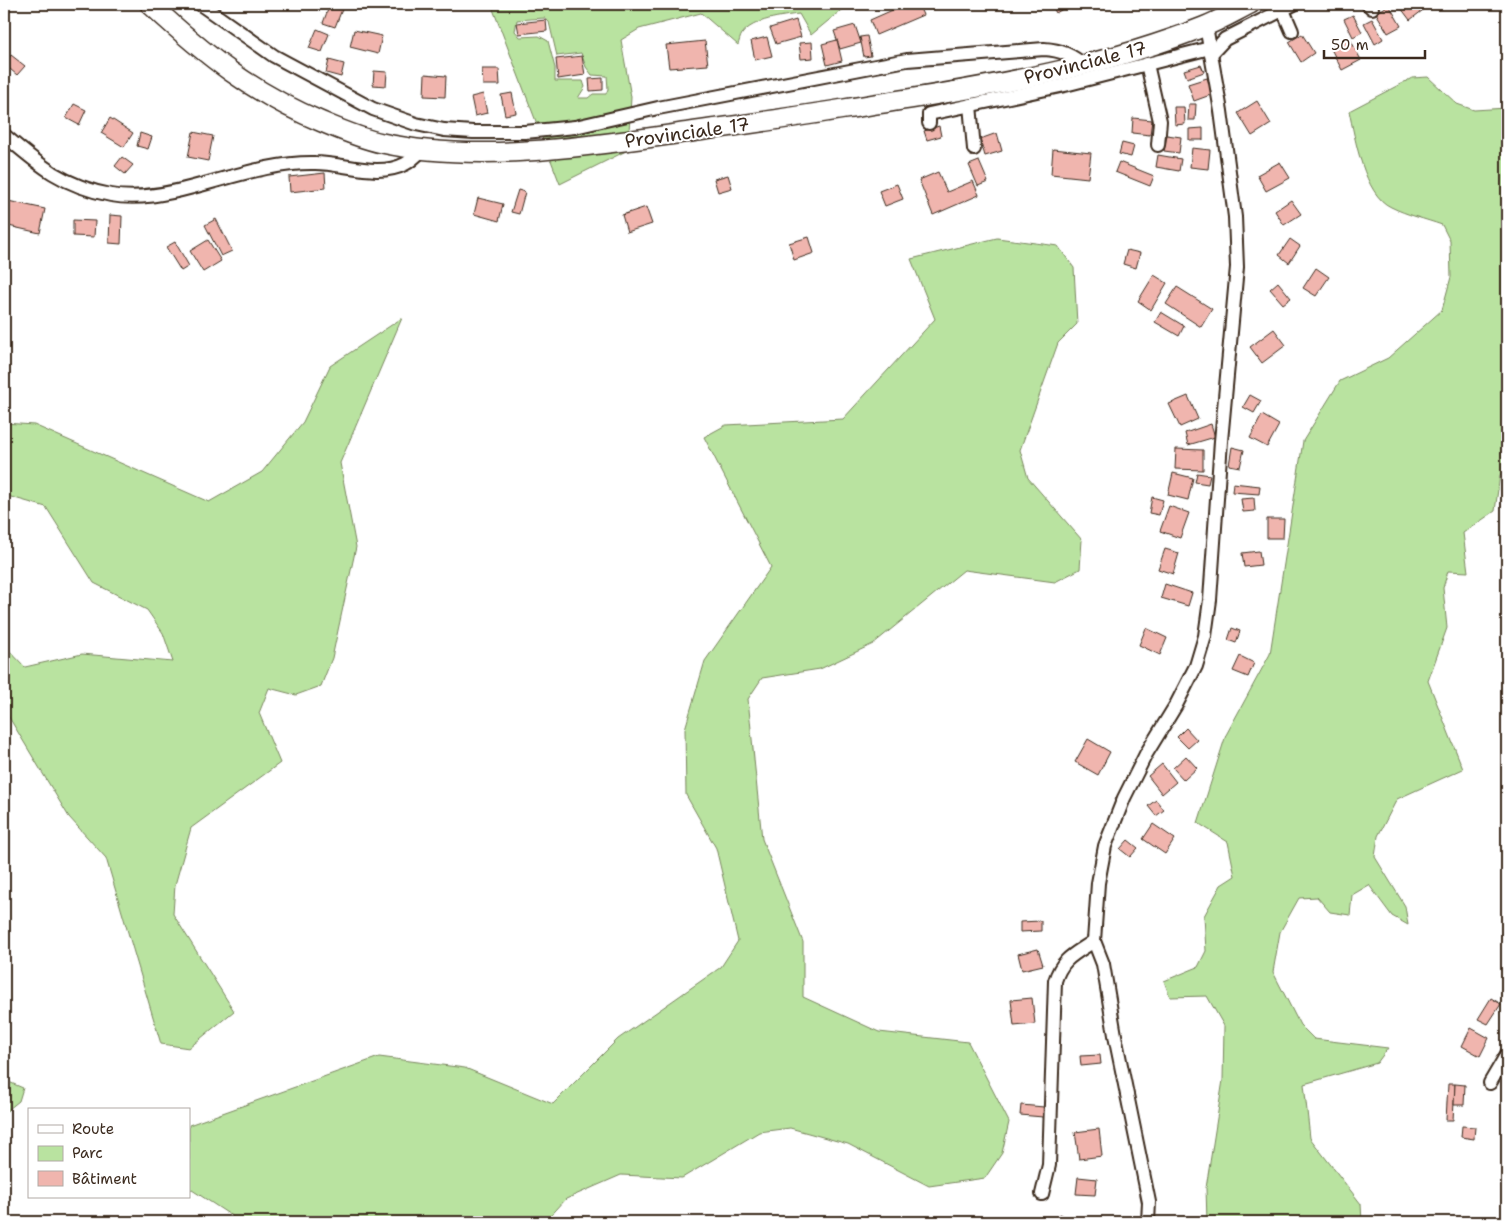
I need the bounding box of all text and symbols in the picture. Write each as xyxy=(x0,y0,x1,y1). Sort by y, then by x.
scale bar xyxy=(1324,28,1425,60)
street label: Provinciale 17 xyxy=(1021,35,1149,90)
text: 50 m xyxy=(1331,35,1369,55)
street label: Provinciale 17 xyxy=(623,111,751,154)
legend xyxy=(28,1108,190,1198)
text: Route xyxy=(72,1119,114,1139)
text: Parc xyxy=(72,1143,103,1163)
text: Bâtiment xyxy=(72,1169,137,1189)

